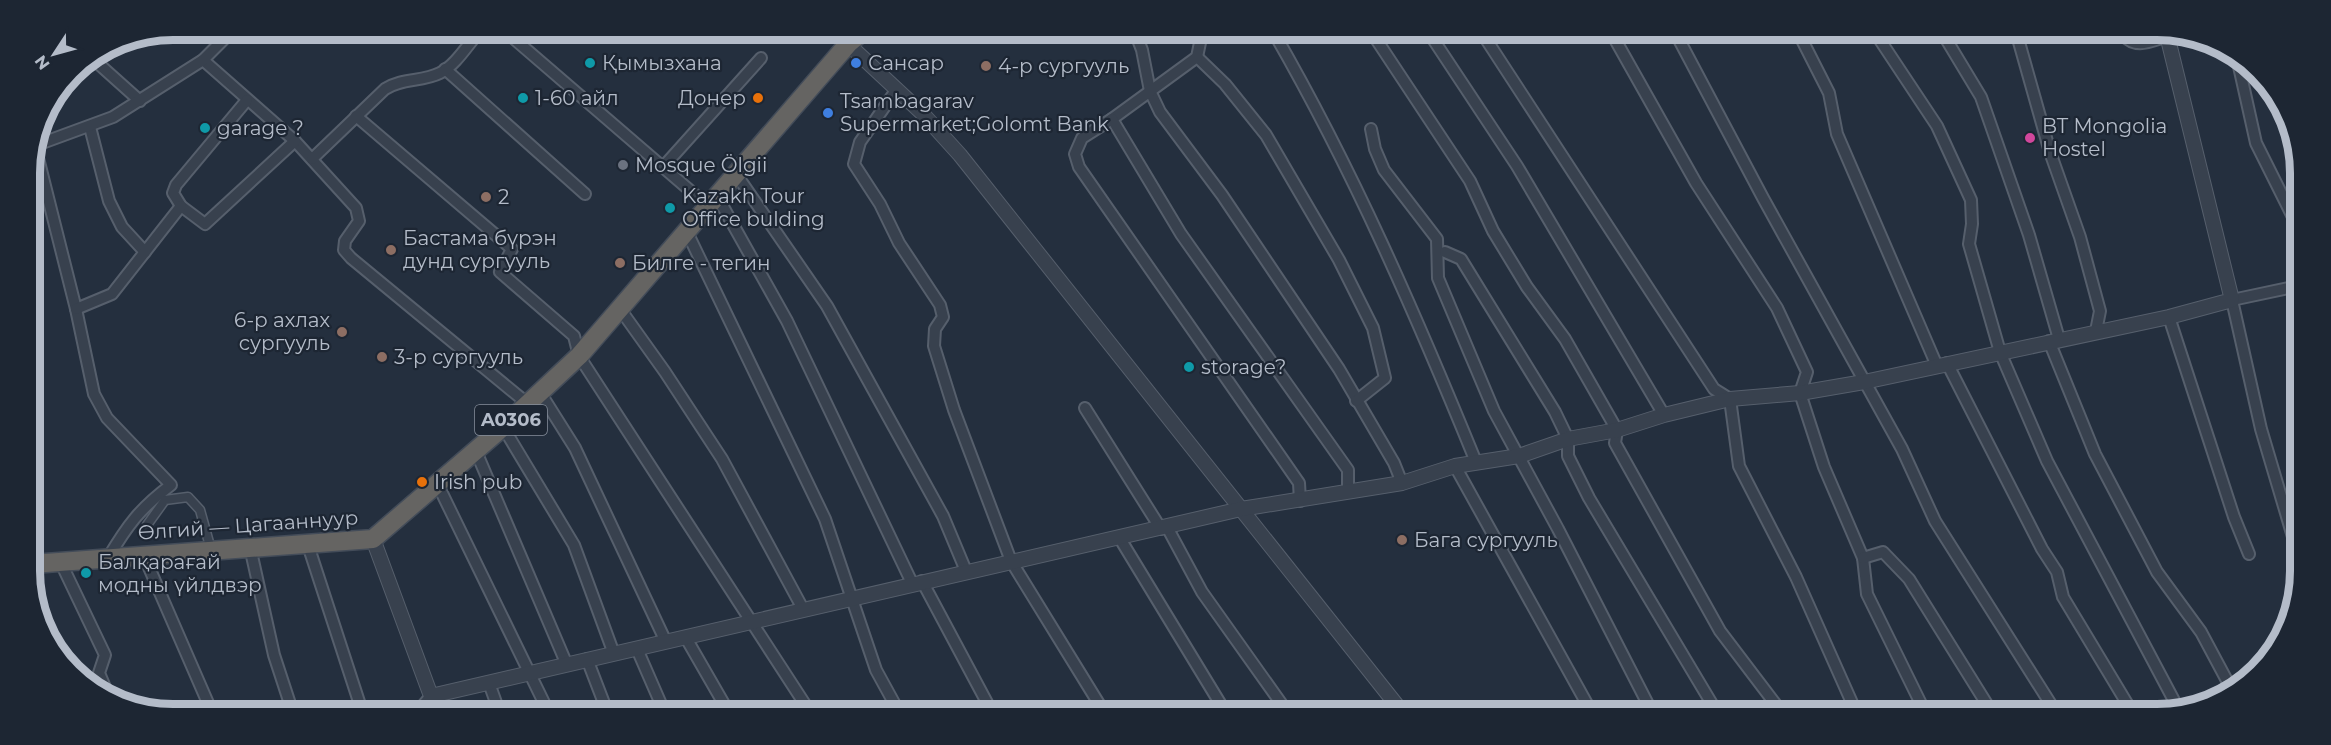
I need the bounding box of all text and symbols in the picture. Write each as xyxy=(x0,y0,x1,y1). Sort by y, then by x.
north arrow xyxy=(24,24,84,84)
place label: Қымызхана xyxy=(602,51,722,75)
place label: Сансар xyxy=(868,51,944,75)
text: N xyxy=(31,52,54,73)
place label: 4-р сургууль xyxy=(998,54,1129,78)
marker: Қымызхана xyxy=(583,56,597,70)
marker: Сансар xyxy=(849,56,863,70)
marker: 4-р сургууль xyxy=(979,59,993,73)
place label: 1-60 айл xyxy=(535,86,619,110)
place label: Донер xyxy=(678,86,746,110)
place label: Tsambagarav Supermarket;Golomt Bank xyxy=(840,89,1109,136)
marker: 1-60 айл xyxy=(516,91,530,105)
marker: Донер xyxy=(751,91,765,105)
marker: Tsambagarav Supermarket;Golomt Bank xyxy=(821,106,835,120)
place label: BT Mongolia Hostel xyxy=(2042,114,2167,161)
place label: garage ? xyxy=(217,116,304,140)
marker: garage ? xyxy=(198,121,212,135)
marker: BT Mongolia Hostel xyxy=(2023,131,2037,145)
place label: Mosque Ölgii xyxy=(635,153,767,177)
marker: Mosque Ölgii xyxy=(616,158,630,172)
place label: Kazakh Tour Office bulding xyxy=(682,184,825,231)
place label: 2 xyxy=(498,185,509,209)
marker: 2 xyxy=(479,190,493,204)
marker: Kazakh Tour Office bulding xyxy=(663,201,677,215)
place label: Бастама бүрэн дунд сургууль xyxy=(403,226,557,273)
marker: Бастама бүрэн дунд сургууль xyxy=(384,243,398,257)
place label: Билге - тегин xyxy=(632,251,771,275)
marker: Билге - тегин xyxy=(613,256,627,270)
place label: 6-р ахлах сургууль xyxy=(234,308,330,355)
marker: 6-р ахлах сургууль xyxy=(335,325,349,339)
place label: 3-р сургууль xyxy=(394,345,523,369)
marker: 3-р сургууль xyxy=(375,350,389,364)
place label: storage? xyxy=(1201,355,1286,379)
marker: storage? xyxy=(1182,360,1196,374)
road number: A0306 xyxy=(475,405,547,435)
place label: Irish pub xyxy=(434,470,522,494)
marker: Irish pub xyxy=(415,475,429,489)
street label: Өлгий — Цагааннуур xyxy=(137,505,359,545)
place label: Бага сургууль xyxy=(1414,528,1558,552)
marker: Бага сургууль xyxy=(1395,533,1409,547)
place label: Балқарағай модны үйлдвэр xyxy=(98,550,262,597)
marker: Балқарағай модны үйлдвэр xyxy=(79,566,93,580)

